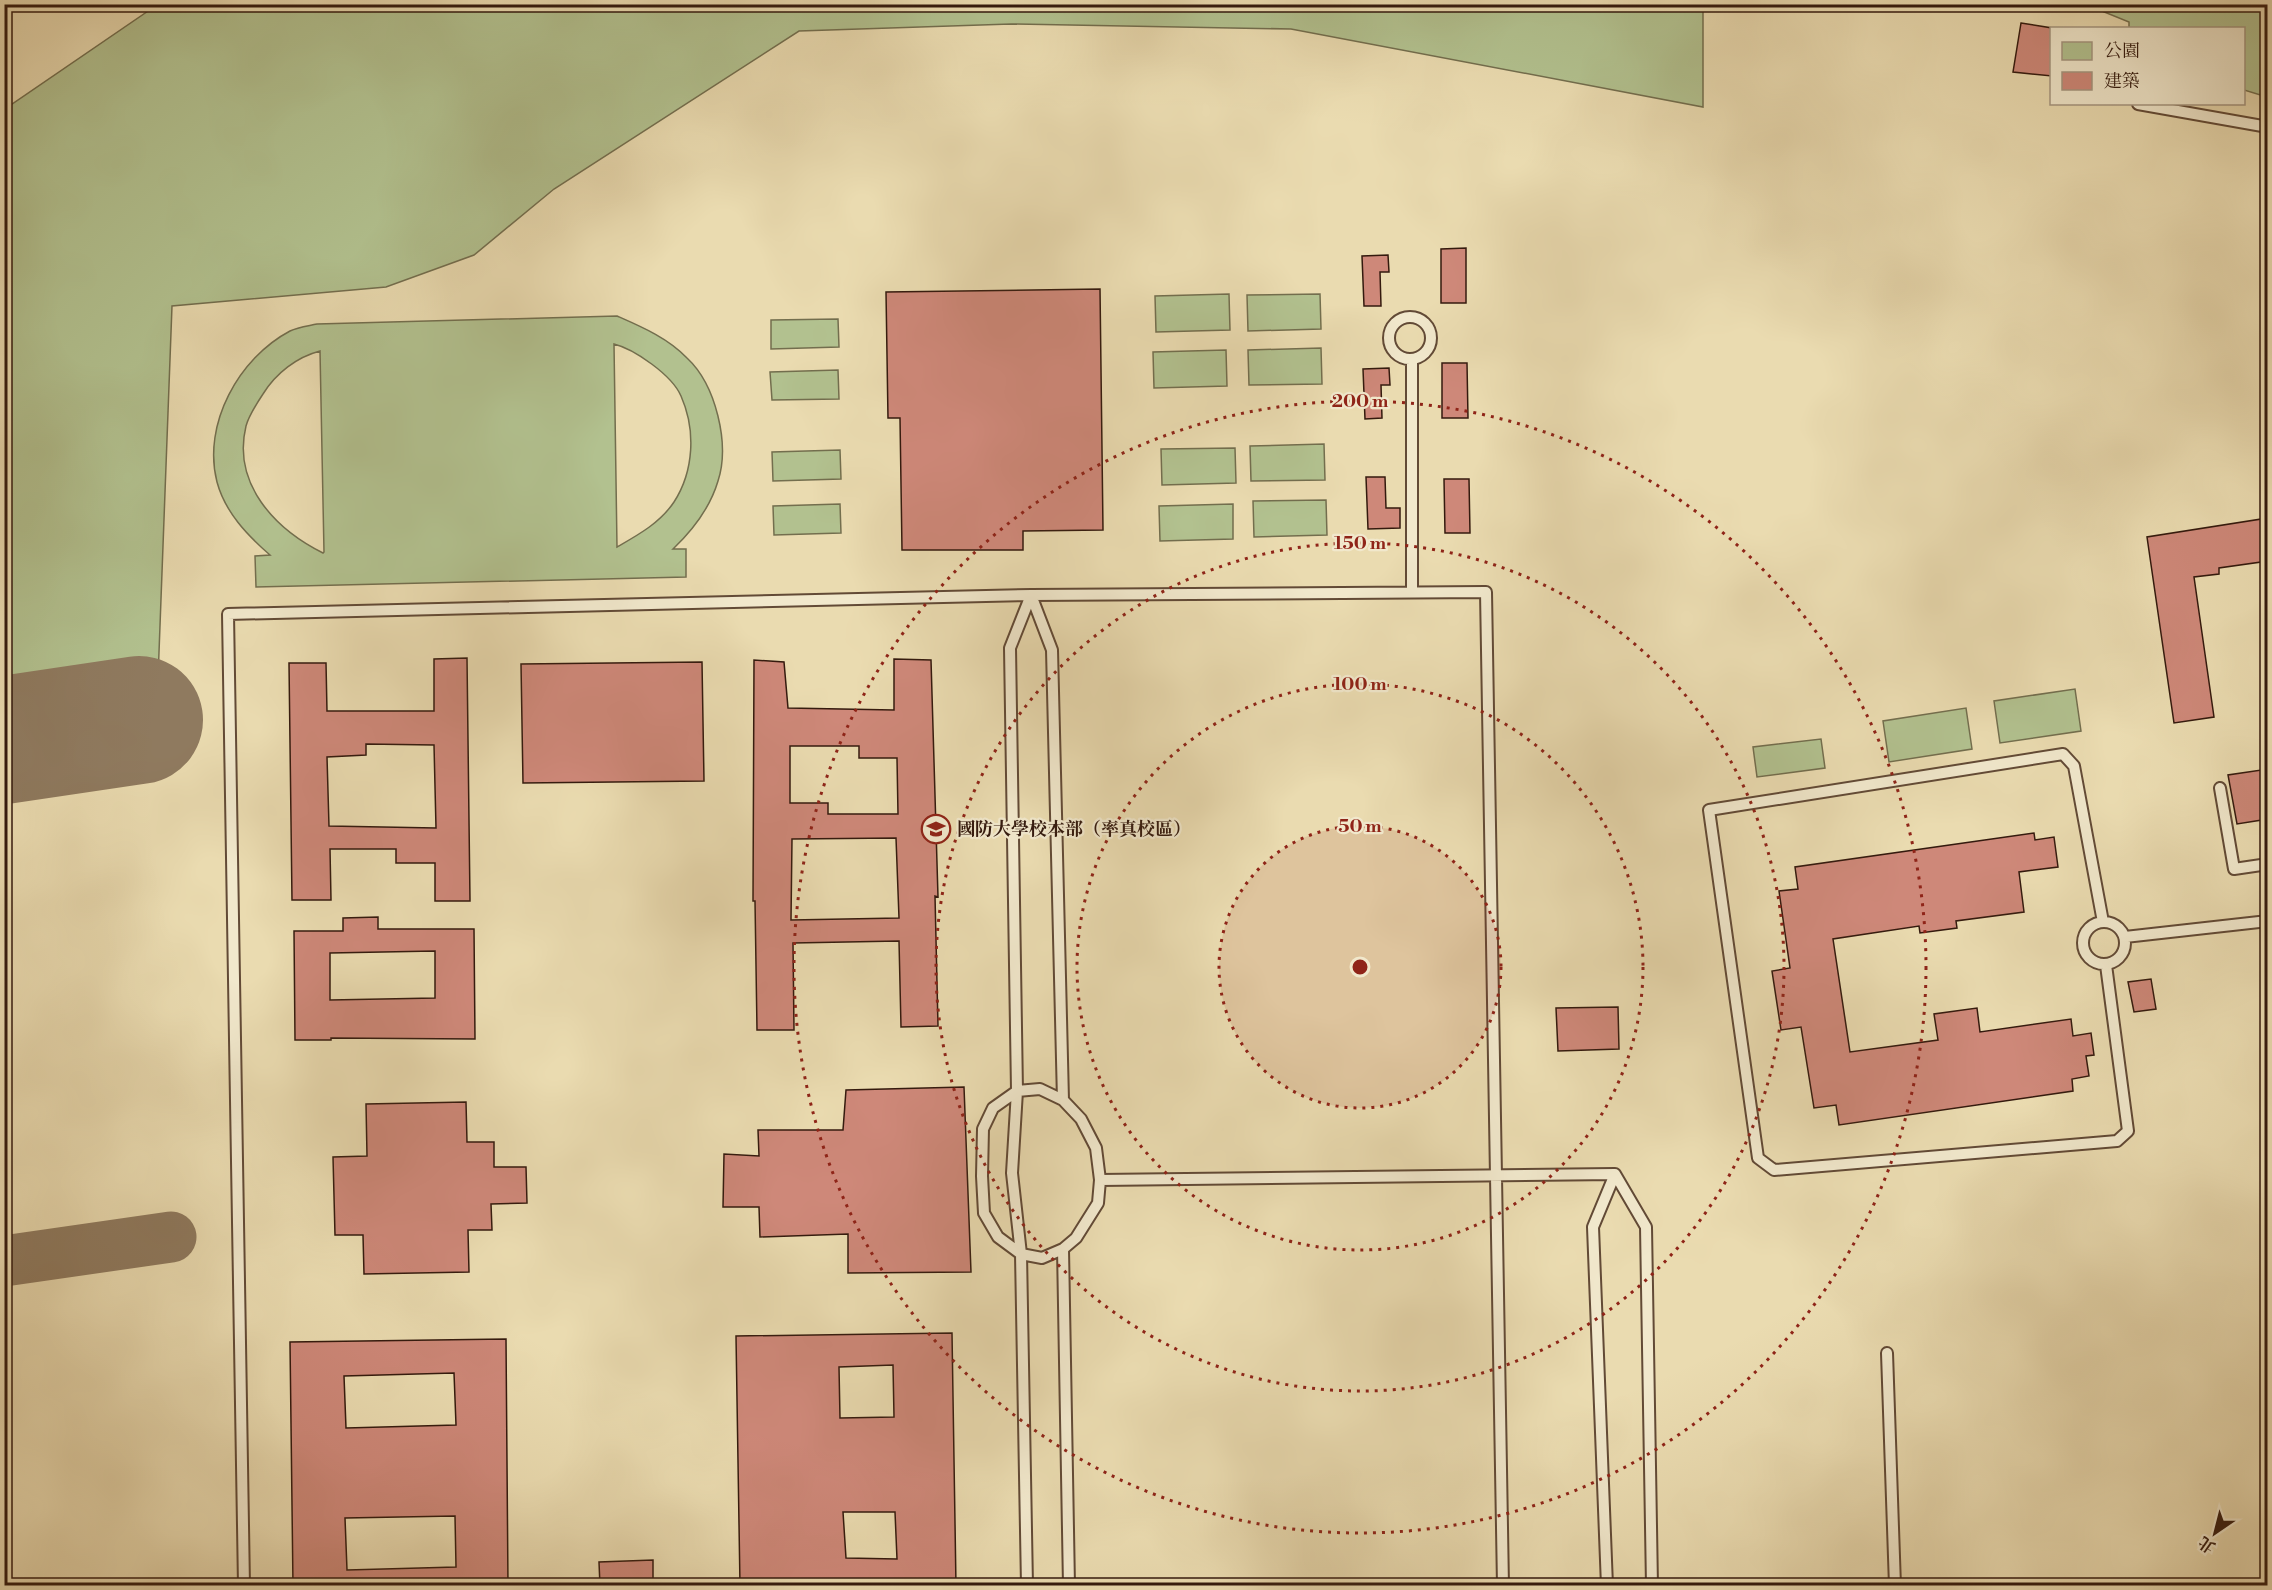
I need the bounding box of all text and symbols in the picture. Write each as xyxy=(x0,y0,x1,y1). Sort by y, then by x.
legend xyxy=(2050,27,2245,105)
text: 公園 xyxy=(2104,40,2140,63)
text: 建築 xyxy=(2104,70,2140,93)
text: 200 m xyxy=(1332,390,1389,413)
text: 150 m xyxy=(1334,532,1387,555)
text: 100 m xyxy=(1333,673,1387,696)
school or university icon: 國防大學校本部（率真校區） xyxy=(920,813,952,845)
text: 50 m xyxy=(1338,815,1382,838)
place label: 國防大學校本部（率真校區） xyxy=(957,818,1191,841)
centre of rings xyxy=(1350,957,1370,977)
north arrow xyxy=(2185,1503,2245,1563)
text: 北 xyxy=(2195,1532,2219,1557)

